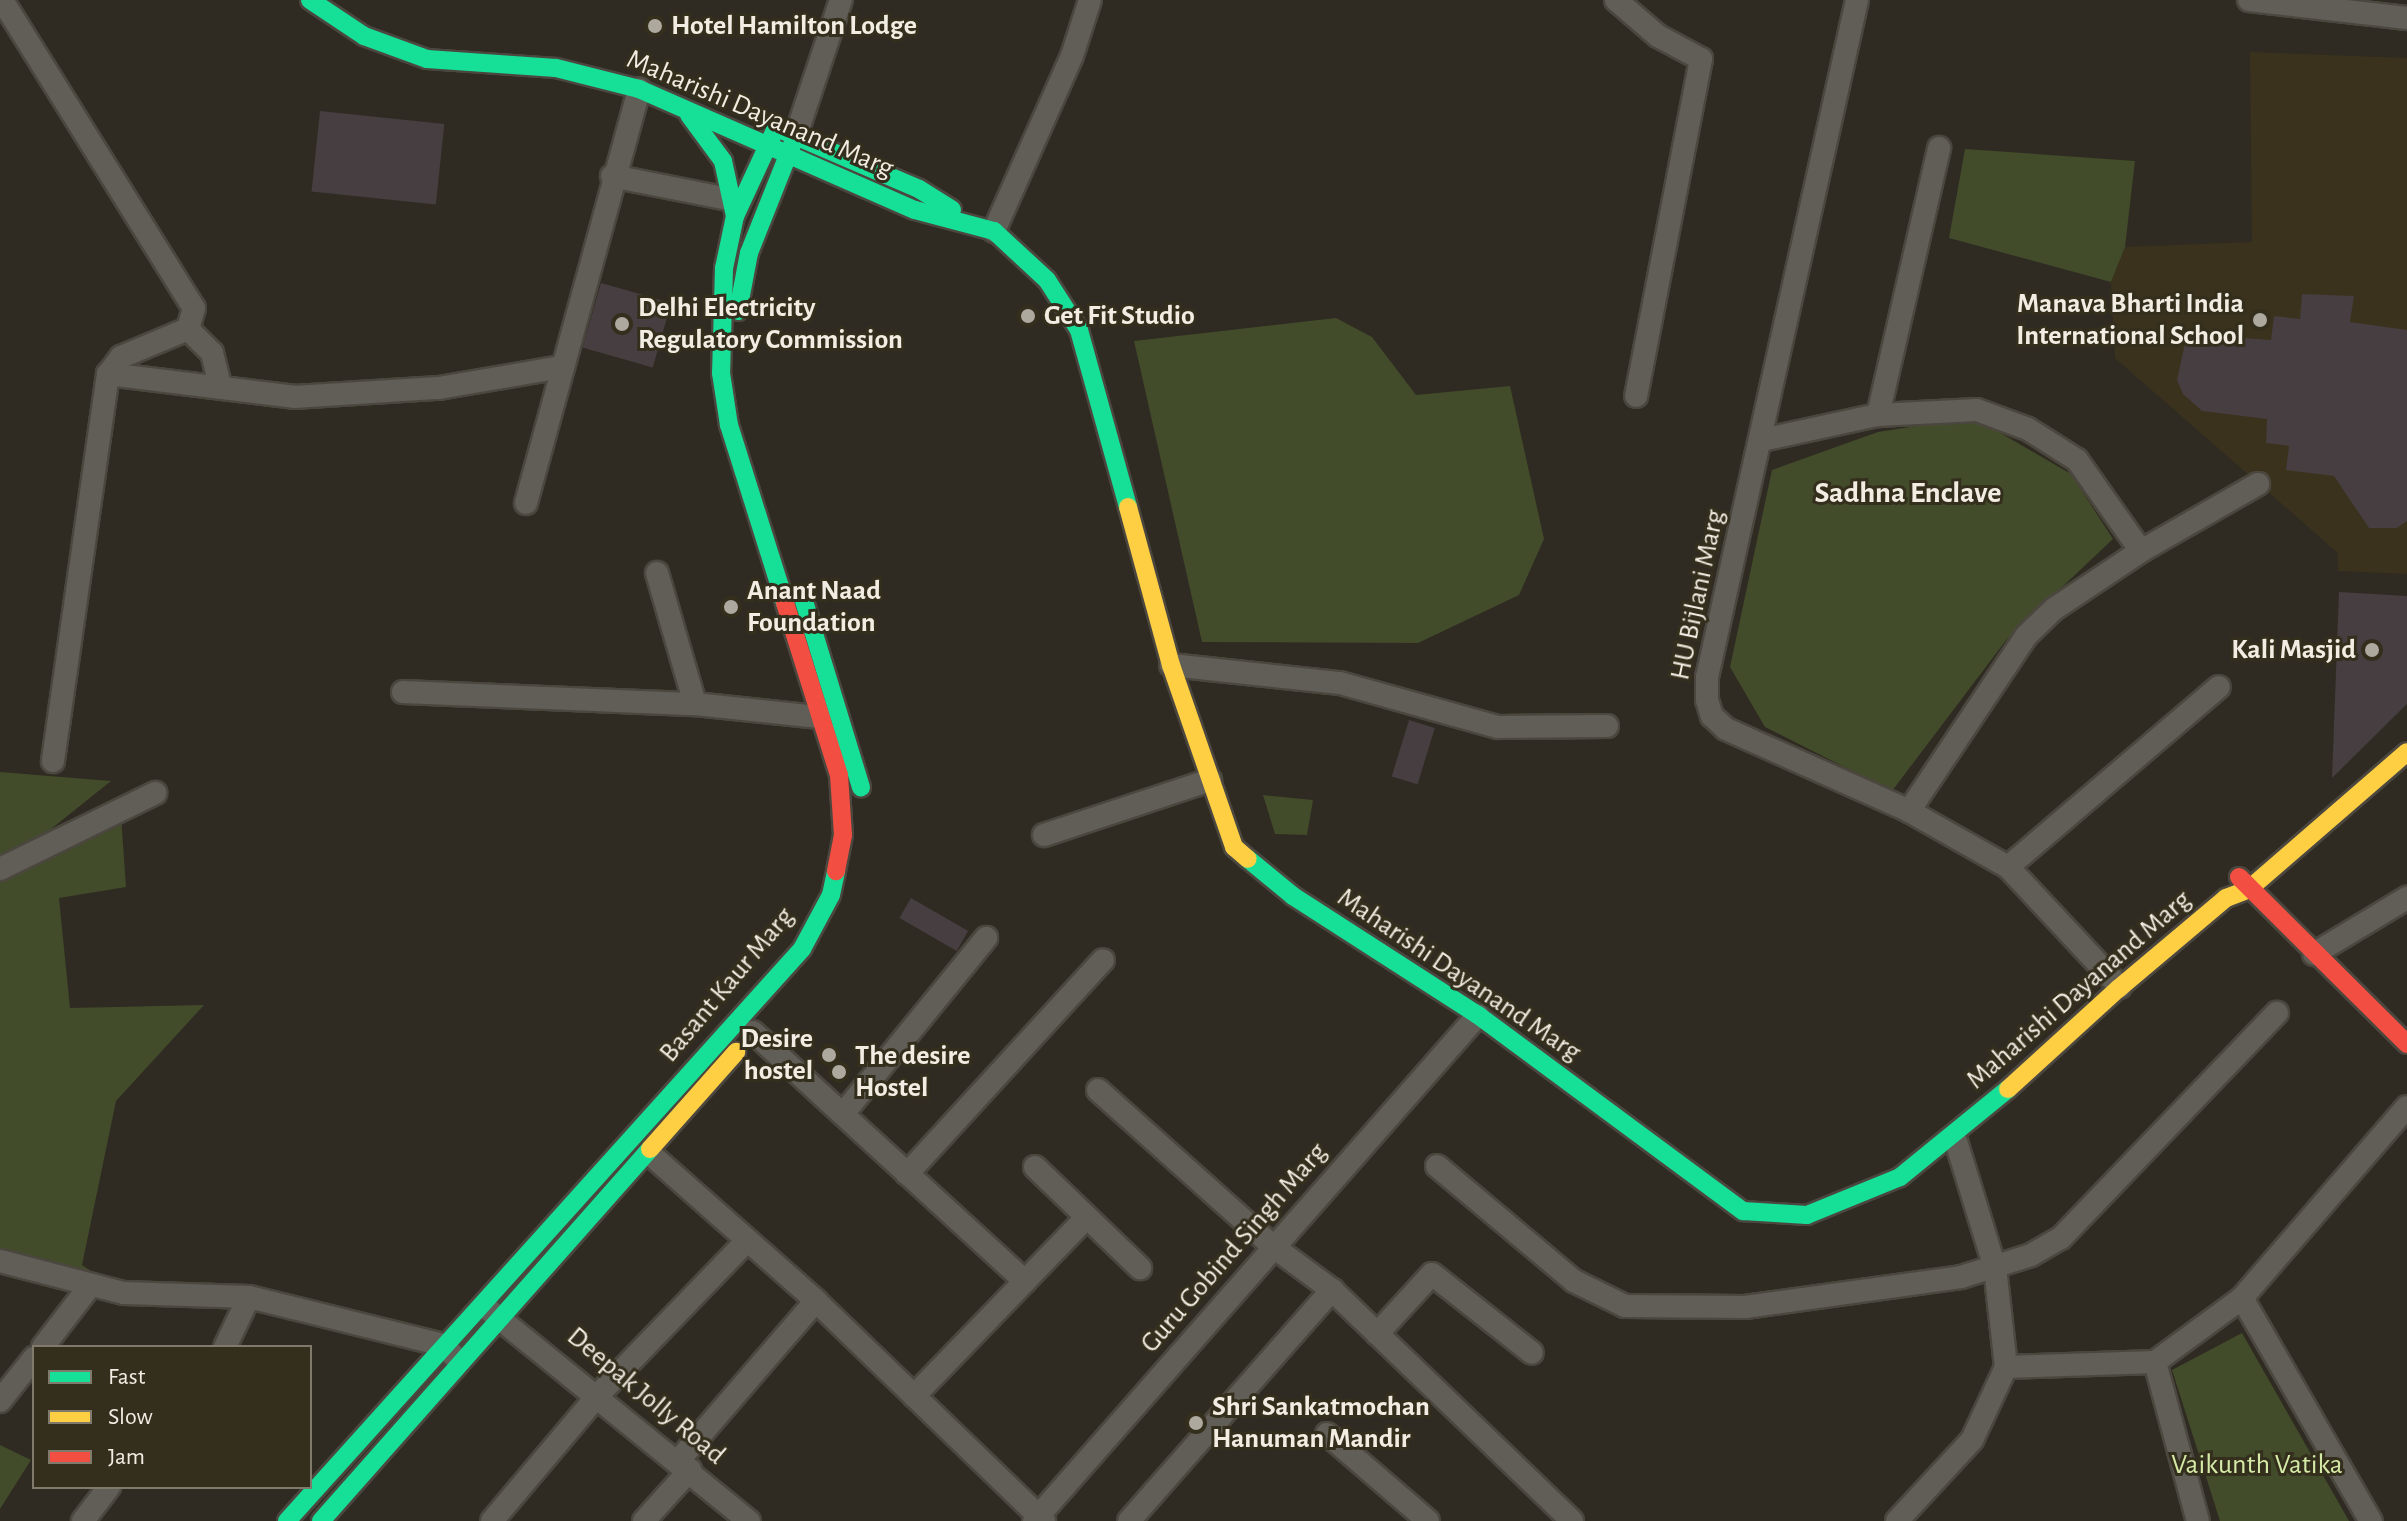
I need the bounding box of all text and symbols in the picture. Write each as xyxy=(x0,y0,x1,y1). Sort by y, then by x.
place label: Hotel Hamilton Lodge xyxy=(671,9,917,43)
marker: Hotel Hamilton Lodge xyxy=(646,17,664,35)
street label: Maharishi Dayanand Marg xyxy=(621,43,899,185)
place label: Manava Bharti India International School xyxy=(2016,287,2244,353)
place label: Delhi Electricity Regulatory Commission xyxy=(638,291,903,357)
place label: Get Fit Studio xyxy=(1044,299,1195,333)
marker: Get Fit Studio xyxy=(1019,307,1037,325)
marker: Manava Bharti India International School xyxy=(2251,311,2269,329)
marker: Delhi Electricity Regulatory Commission xyxy=(613,315,631,333)
district label: Sadhna Enclave xyxy=(1815,475,2001,511)
street label: HU Bijlani Marg xyxy=(1664,507,1732,683)
place label: Anant Naad Foundation xyxy=(747,574,881,640)
marker: Anant Naad Foundation xyxy=(722,598,740,616)
place label: Kali Masjid xyxy=(2231,633,2356,667)
marker: Kali Masjid xyxy=(2363,641,2381,659)
street label: Maharishi Dayanand Marg xyxy=(1331,881,1587,1069)
street label: Maharishi Dayanand Marg xyxy=(1960,883,2198,1097)
street label: Basant Kaur Marg xyxy=(652,901,802,1069)
place label: Desire hostel xyxy=(741,1022,813,1088)
place label: The desire Hostel xyxy=(855,1039,971,1105)
marker: Desire hostel xyxy=(820,1046,838,1064)
marker: The desire Hostel xyxy=(830,1063,848,1081)
street label: Guru Gobind Singh Marg xyxy=(1134,1136,1334,1360)
street label: Deepak Jolly Road xyxy=(560,1320,732,1472)
legend xyxy=(32,1345,312,1489)
text: Fast xyxy=(108,1365,145,1389)
place label: Shri Sankatmochan Hanuman Mandir xyxy=(1212,1390,1430,1456)
text: Slow xyxy=(108,1405,153,1429)
marker: Shri Sankatmochan Hanuman Mandir xyxy=(1187,1414,1205,1432)
text: Jam xyxy=(108,1445,145,1469)
park label: Vaikunth Vatika xyxy=(2171,1448,2343,1482)

